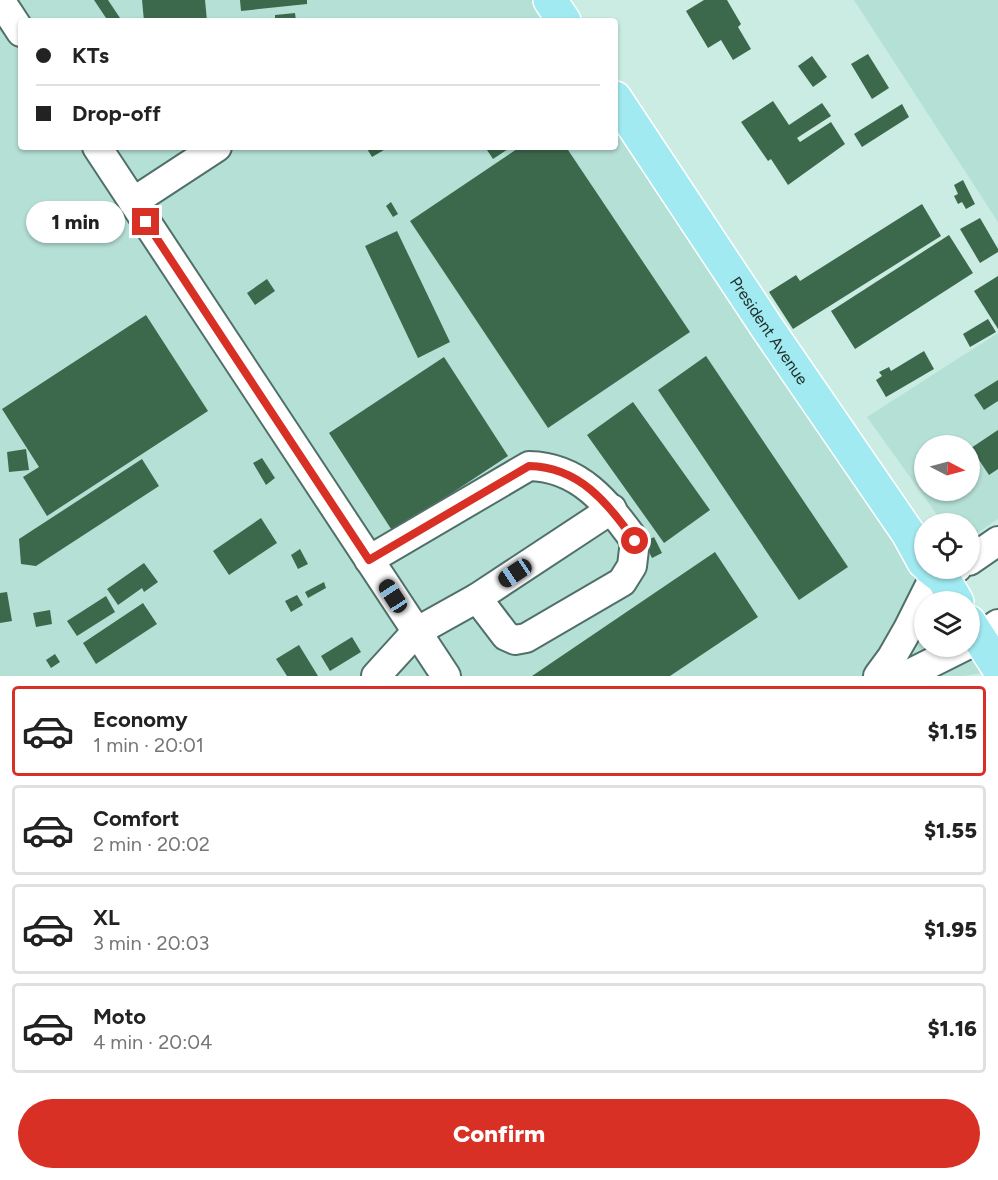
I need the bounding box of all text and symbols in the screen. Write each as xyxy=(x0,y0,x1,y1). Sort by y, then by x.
text: KTs xyxy=(72,42,109,69)
text: Drop-off xyxy=(72,100,161,127)
callout: 1 min xyxy=(26,201,125,243)
route end xyxy=(132,208,159,235)
text: 1 min xyxy=(52,210,99,234)
street label: President Avenue xyxy=(726,273,813,388)
north arrow xyxy=(914,435,980,501)
map controls xyxy=(914,435,980,657)
button: locate xyxy=(914,513,980,579)
route start xyxy=(621,527,648,554)
car xyxy=(495,555,535,591)
car xyxy=(376,576,410,616)
button: layers xyxy=(914,591,980,657)
icon: car xyxy=(21,704,75,758)
text: Economy xyxy=(93,706,188,733)
text: $1.15 xyxy=(927,718,977,745)
text: 1 min · 20:01 xyxy=(93,733,204,757)
icon: car xyxy=(21,803,75,857)
text: Comfort xyxy=(93,805,179,832)
text: $1.55 xyxy=(924,817,977,844)
text: 2 min · 20:02 xyxy=(93,832,210,856)
icon: car xyxy=(21,902,75,956)
text: XL xyxy=(93,904,120,931)
text: $1.95 xyxy=(924,916,977,943)
text: 3 min · 20:03 xyxy=(93,931,209,955)
icon: car xyxy=(21,1001,75,1055)
text: Moto xyxy=(93,1003,146,1030)
text: $1.16 xyxy=(927,1015,977,1042)
text: 4 min · 20:04 xyxy=(93,1030,212,1054)
button: Confirm xyxy=(18,1099,980,1168)

